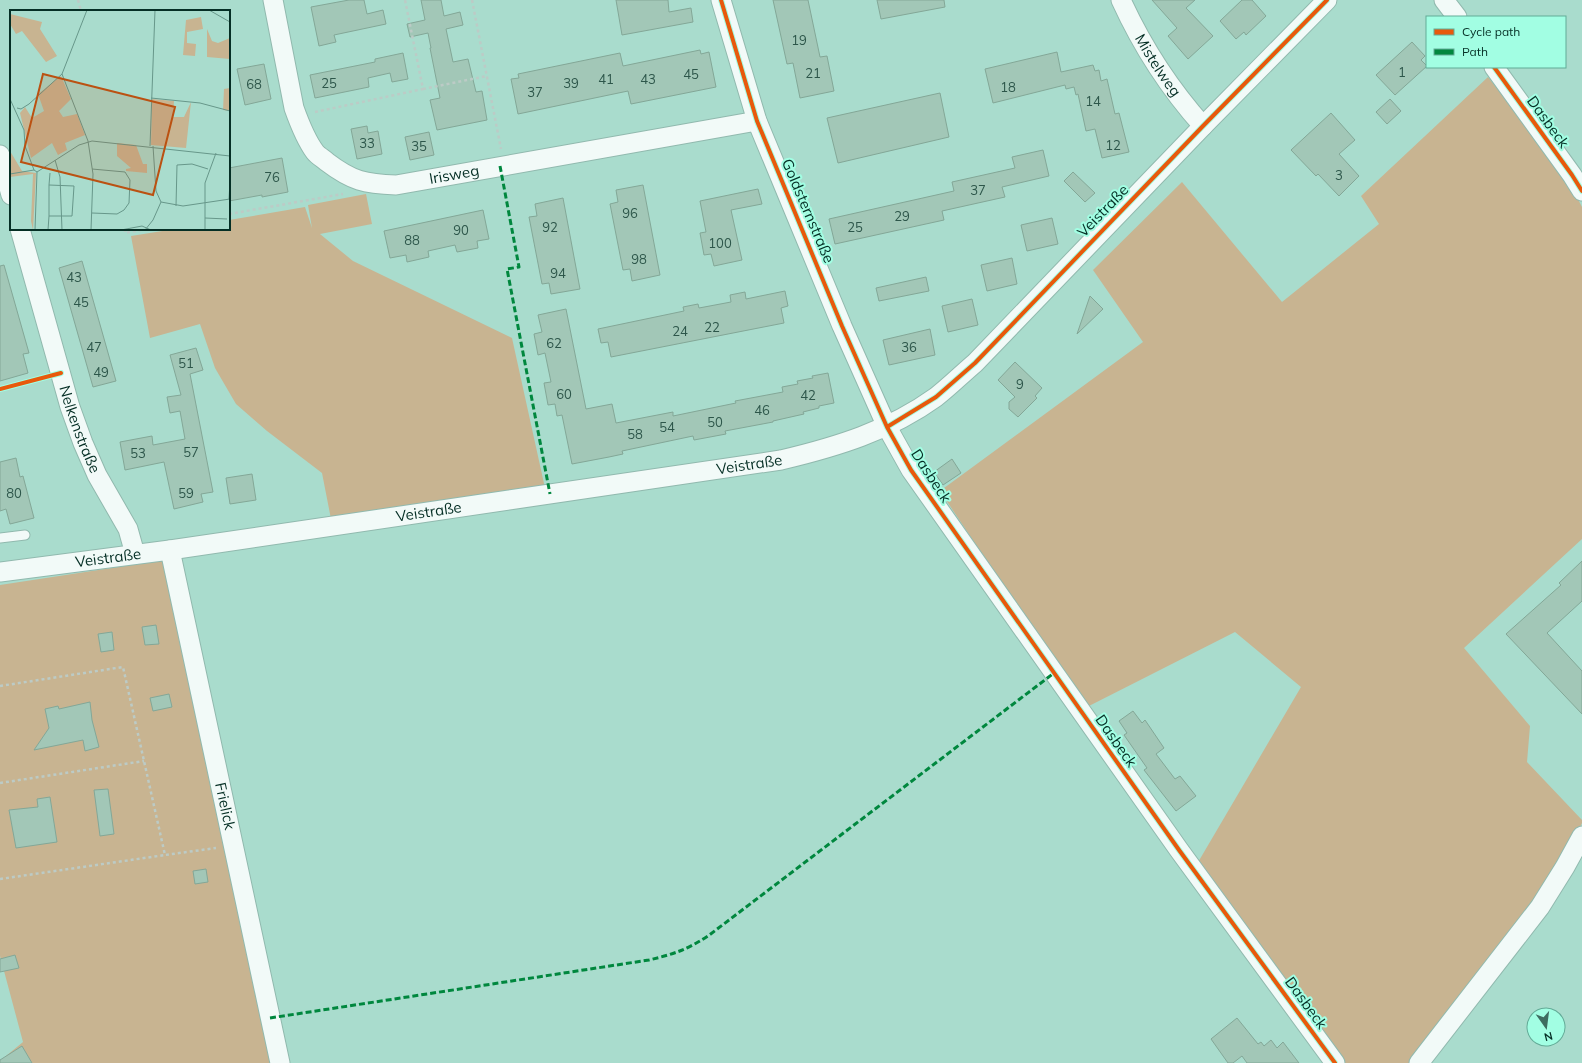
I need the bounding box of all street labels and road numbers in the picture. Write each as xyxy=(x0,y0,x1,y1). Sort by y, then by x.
street label: Mistelweg xyxy=(1131,30,1185,100)
street label: Dasbeck xyxy=(1523,92,1574,152)
street label: Goldsternstraße xyxy=(778,156,839,266)
street label: Irisweg xyxy=(428,160,481,188)
street label: Veistraße xyxy=(1073,180,1132,241)
street label: Nelkenstraße xyxy=(55,383,105,476)
street label: Dasbeck xyxy=(907,445,956,506)
street label: Veistraße xyxy=(715,450,783,478)
street label: Veistraße xyxy=(395,497,463,526)
street label: Veistraße xyxy=(74,544,142,571)
street label: Dasbeck xyxy=(1091,711,1142,771)
street label: Frielick xyxy=(211,781,240,832)
street label: Dasbeck xyxy=(1281,973,1332,1033)

